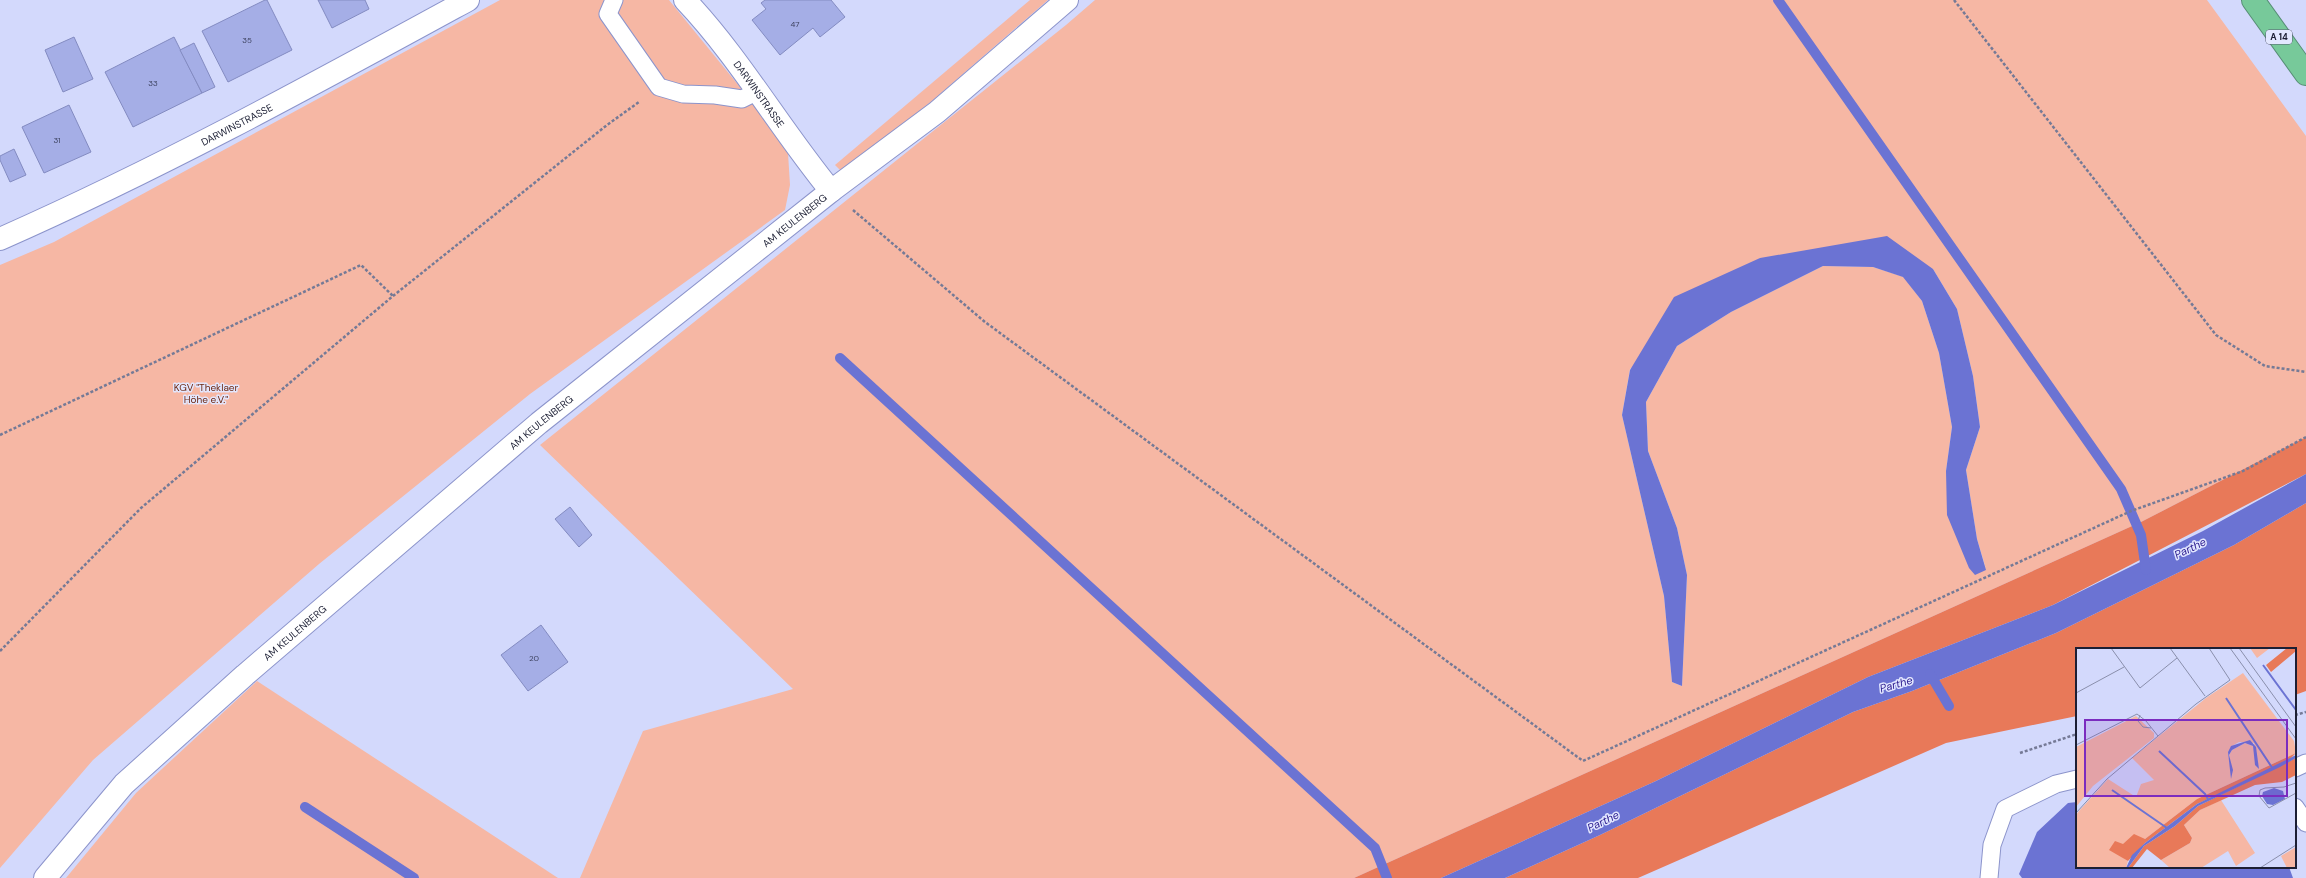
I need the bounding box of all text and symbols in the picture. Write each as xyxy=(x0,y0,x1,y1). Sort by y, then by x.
house number: 47 xyxy=(790,19,800,29)
road number: A 14 xyxy=(2266,30,2292,44)
house number: 35 xyxy=(242,35,252,45)
street label: DARWINSTRASSE xyxy=(731,58,787,131)
house number: 33 xyxy=(148,78,158,88)
street label: DARWINSTRASSE xyxy=(199,101,275,149)
house number: 31 xyxy=(53,135,61,145)
street label: AM KEULENBERG xyxy=(760,191,830,250)
park label: KGV "Theklaer Höhe e.V." xyxy=(174,381,238,406)
street label: AM KEULENBERG xyxy=(507,392,576,453)
water label: Parthe xyxy=(2172,534,2208,562)
street label: AM KEULENBERG xyxy=(261,602,329,663)
inset map xyxy=(2076,648,2296,868)
house number: 20 xyxy=(529,653,540,663)
water label: Parthe xyxy=(1878,673,1914,695)
water label: Parthe xyxy=(1585,807,1621,835)

